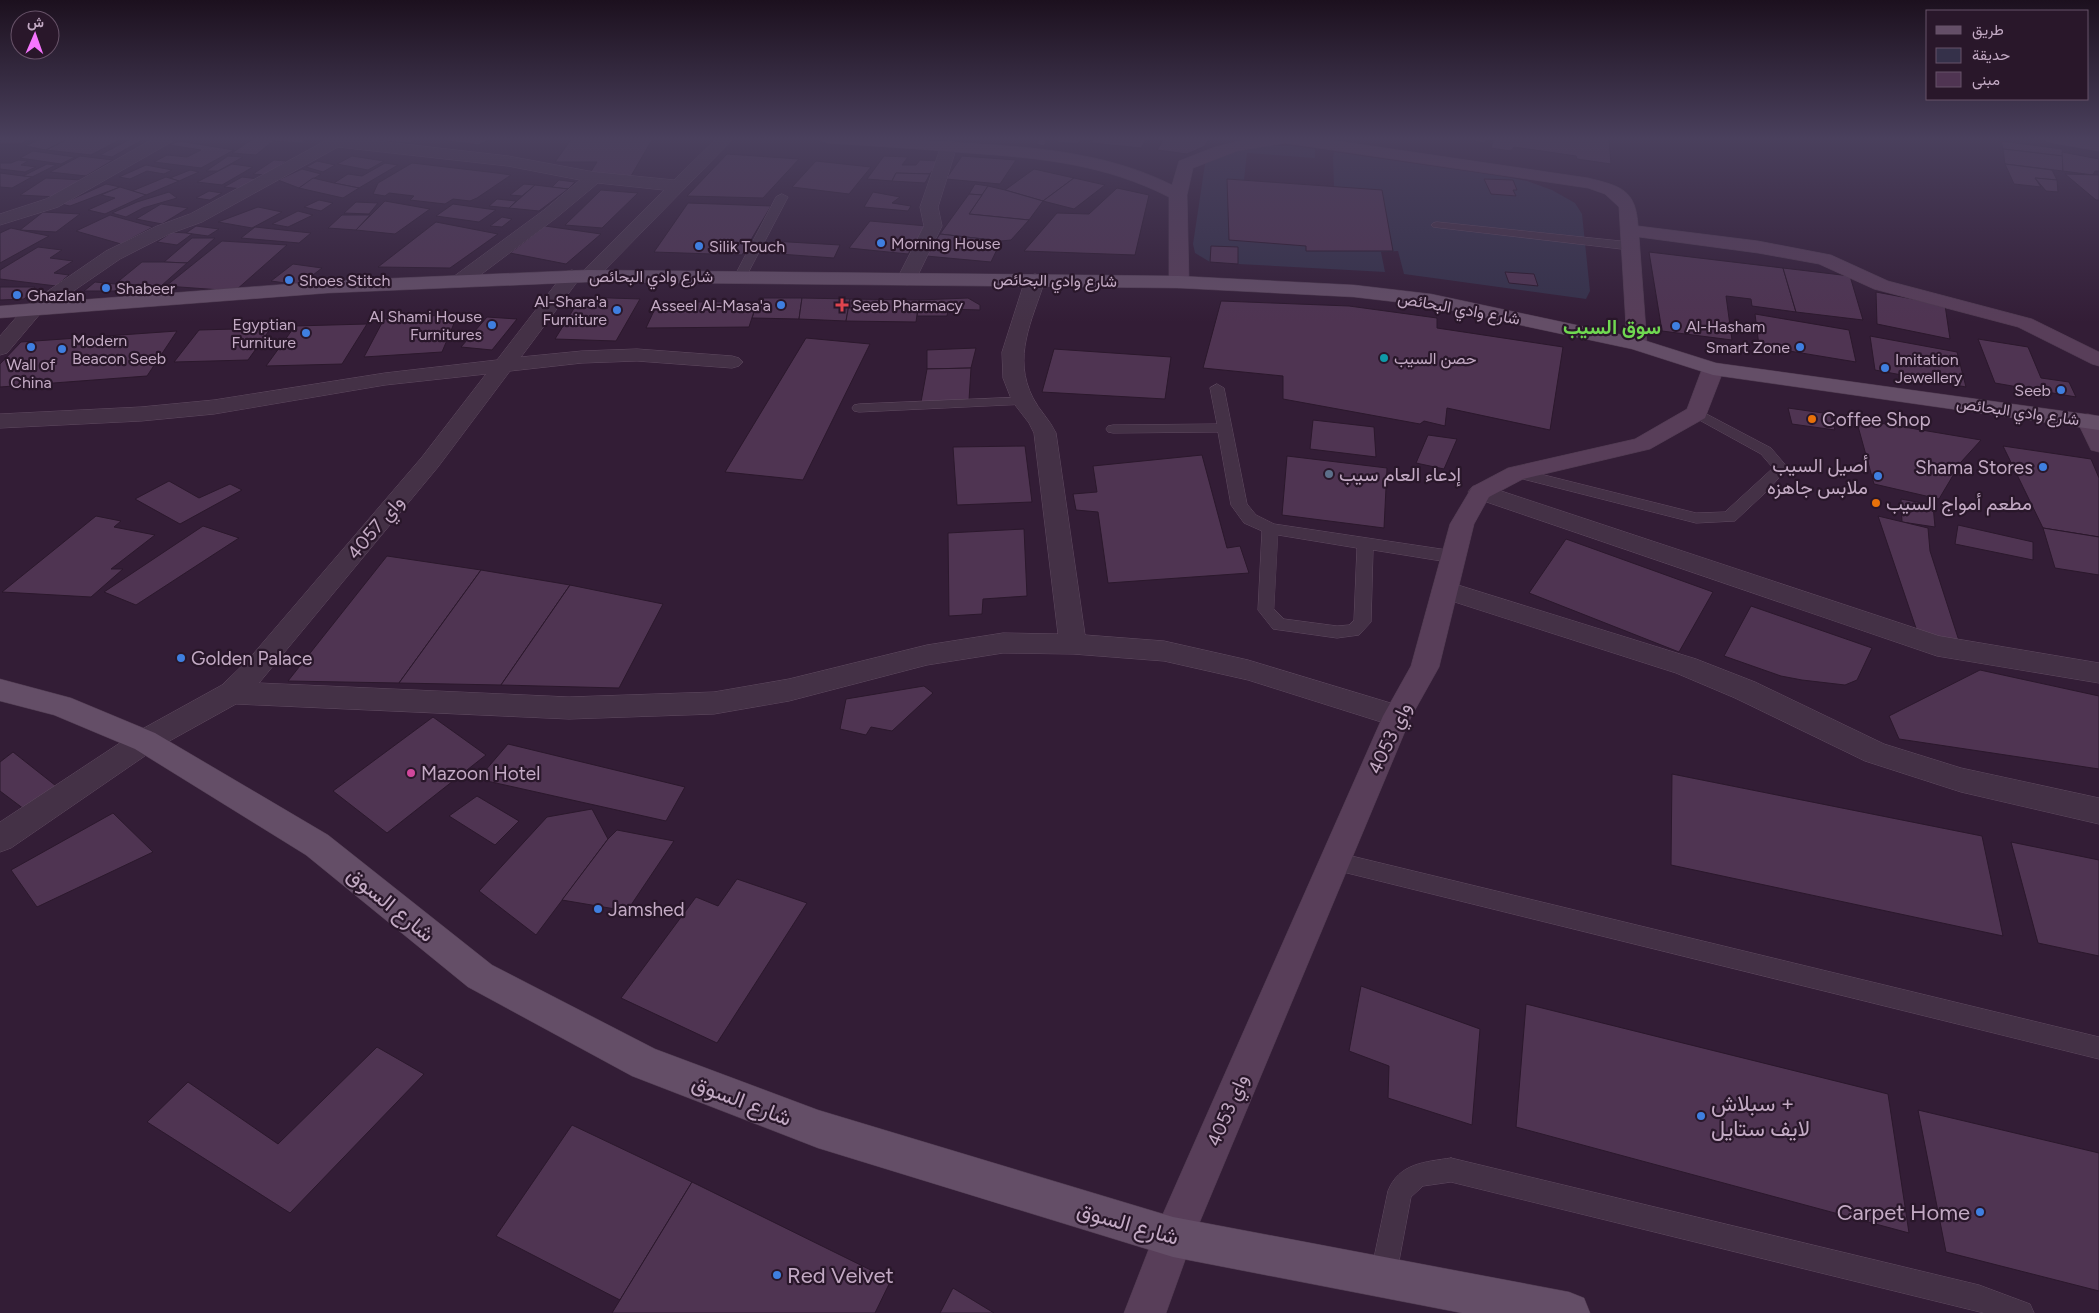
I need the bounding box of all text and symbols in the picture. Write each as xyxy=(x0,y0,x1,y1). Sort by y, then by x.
north arrow xyxy=(10,10,60,60)
legend xyxy=(1926,10,2089,100)
text: ش xyxy=(27,14,44,31)
text: طريق xyxy=(1972,21,2004,40)
text: حديقة xyxy=(1972,46,2010,64)
text: مبنى xyxy=(1972,71,2000,90)
place label: Morning House xyxy=(891,234,1001,253)
place label: Silik Touch xyxy=(709,237,785,256)
marker: Morning House xyxy=(875,237,887,249)
marker: Silik Touch xyxy=(693,240,705,252)
street label: شارع وادي البحائص xyxy=(589,267,713,290)
street label: شارع وادي البحائص xyxy=(993,270,1117,295)
place label: Shoes Stitch xyxy=(299,271,390,290)
marker: Shoes Stitch xyxy=(283,274,295,286)
place label: Shabeer xyxy=(116,279,176,298)
marker: Shabeer xyxy=(100,282,112,294)
place label: Ghazlan xyxy=(27,286,85,305)
street label: شارع وادي البحائص xyxy=(1395,288,1522,333)
marker: Ghazlan xyxy=(11,289,23,301)
place label: Al-Shara'a Furniture xyxy=(534,292,607,329)
place label: Asseel Al-Masa'a xyxy=(651,296,771,315)
place label: Seeb Pharmacy xyxy=(852,296,964,315)
marker: Asseel Al-Masa'a xyxy=(775,299,787,311)
marker: Seeb Pharmacy xyxy=(836,299,848,311)
marker: Al-Shara'a Furniture xyxy=(611,304,623,316)
place label: Al Shami House Furnitures xyxy=(369,307,482,344)
place label: Egyptian Furniture xyxy=(231,315,296,352)
district label: سوق السيب xyxy=(1563,315,1661,340)
place label: Al-Hasham xyxy=(1686,317,1765,336)
marker: Al Shami House Furnitures xyxy=(486,319,498,331)
marker: Al-Hasham xyxy=(1670,320,1682,332)
marker: Egyptian Furniture xyxy=(300,327,312,339)
place label: Modern Beacon Seeb xyxy=(72,331,166,368)
place label: Smart Zone xyxy=(1706,338,1790,357)
marker: Wall of China xyxy=(25,341,37,353)
marker: Smart Zone xyxy=(1794,341,1806,353)
marker: Modern Beacon Seeb xyxy=(56,343,68,355)
place label: حصن السيب xyxy=(1394,349,1477,369)
place label: Imitation Jewellery xyxy=(1895,350,1963,387)
marker: حصن السيب xyxy=(1378,352,1390,364)
place label: Wall of China xyxy=(6,355,56,392)
marker: Imitation Jewellery xyxy=(1879,362,1891,374)
place label: Seeb xyxy=(2014,381,2051,400)
marker: Seeb xyxy=(2055,384,2067,396)
street label: شارع وادي البحائص xyxy=(1955,393,2081,433)
place label: Coffee Shop xyxy=(1822,408,1931,431)
marker: Coffee Shop xyxy=(1806,413,1818,425)
place label: أصيل السيب ملابس جاهزه xyxy=(1767,454,1868,499)
place label: Shama Stores xyxy=(1915,456,2033,479)
marker: Shama Stores xyxy=(2037,461,2049,473)
place label: إدعاء العام سيب xyxy=(1339,463,1461,487)
marker: إدعاء العام سيب xyxy=(1323,468,1335,480)
marker: أصيل السيب ملابس جاهزه xyxy=(1872,470,1884,482)
street label: واي 4057 xyxy=(342,491,412,566)
place label: مطعم أمواج السيب xyxy=(1886,492,2032,516)
marker: مطعم أمواج السيب xyxy=(1870,497,1882,509)
place label: Golden Palace xyxy=(191,647,312,670)
marker: Golden Palace xyxy=(175,652,187,664)
street label: واي 4053 xyxy=(1363,699,1420,779)
place label: Mazoon Hotel xyxy=(421,762,540,785)
marker: Mazoon Hotel xyxy=(405,767,417,779)
street label: شارع السوق xyxy=(341,861,440,949)
place label: Jamshed xyxy=(608,898,685,921)
marker: Jamshed xyxy=(592,903,604,915)
street label: شارع السوق xyxy=(688,1069,796,1133)
street label: واي 4053 xyxy=(1202,1071,1257,1151)
place label: سبلاش + لايف ستايل xyxy=(1711,1090,1810,1142)
marker: سبلاش + لايف ستايل xyxy=(1695,1110,1707,1122)
street label: شارع السوق xyxy=(1074,1196,1182,1252)
place label: Carpet Home xyxy=(1837,1199,1970,1226)
marker: Carpet Home xyxy=(1974,1206,1986,1218)
place label: Red Velvet xyxy=(787,1262,894,1289)
marker: Red Velvet xyxy=(771,1269,783,1281)

